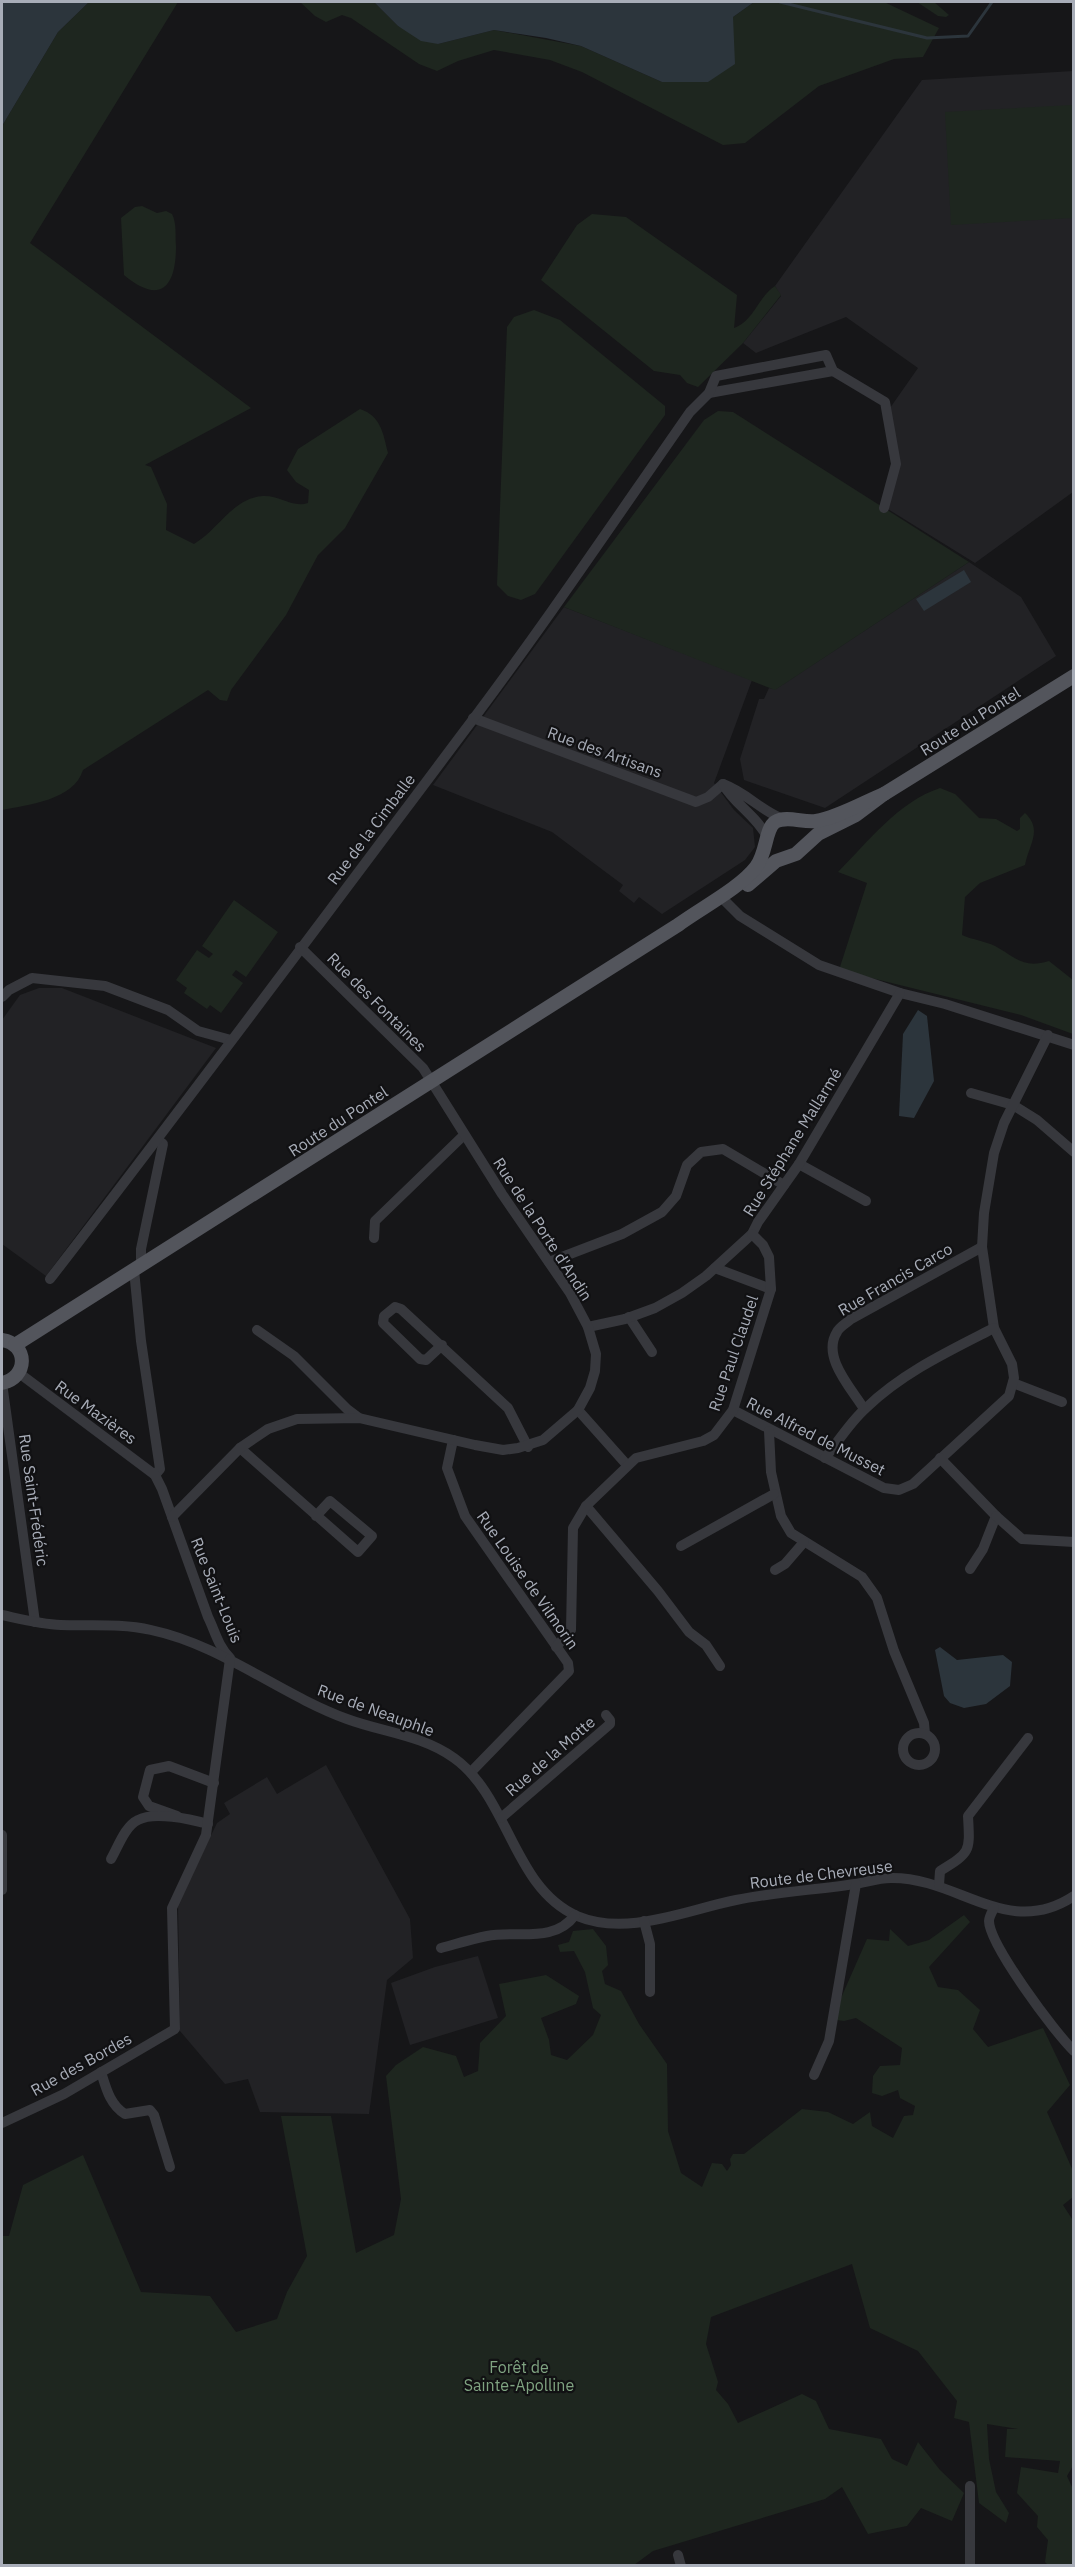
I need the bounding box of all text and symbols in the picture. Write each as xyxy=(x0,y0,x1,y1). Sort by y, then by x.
street label: Route du Pontel xyxy=(916,682,1024,760)
street label: Rue des Artisans xyxy=(545,722,665,782)
street label: Rue de la Cimballe xyxy=(323,769,419,888)
street label: Rue des Fontaines xyxy=(323,948,431,1056)
street label: Rue Stéphane Mallarmé xyxy=(738,1064,846,1220)
street label: Route du Pontel xyxy=(285,1081,391,1161)
street label: Rue de la Porte d'Andin xyxy=(489,1154,597,1304)
street label: Rue Francis Carco xyxy=(834,1238,956,1320)
street label: Rue Paul Claudel xyxy=(704,1292,762,1414)
street label: Rue Mazières xyxy=(51,1376,141,1448)
street label: Rue Alfred de Musset xyxy=(743,1392,889,1480)
street label: Rue Saint-Frédéric xyxy=(15,1432,53,1568)
street label: Rue Louise de Vilmorin xyxy=(473,1507,583,1653)
street label: Rue Saint-Louis xyxy=(187,1534,247,1646)
street label: Rue de Neauphle xyxy=(315,1680,437,1740)
street label: Rue de la Motte xyxy=(501,1712,599,1800)
street label: Route de Chevreuse xyxy=(748,1855,894,1893)
street label: Rue des Bordes xyxy=(27,2028,135,2100)
park label: Forêt de Sainte-Apolline xyxy=(464,2357,574,2395)

